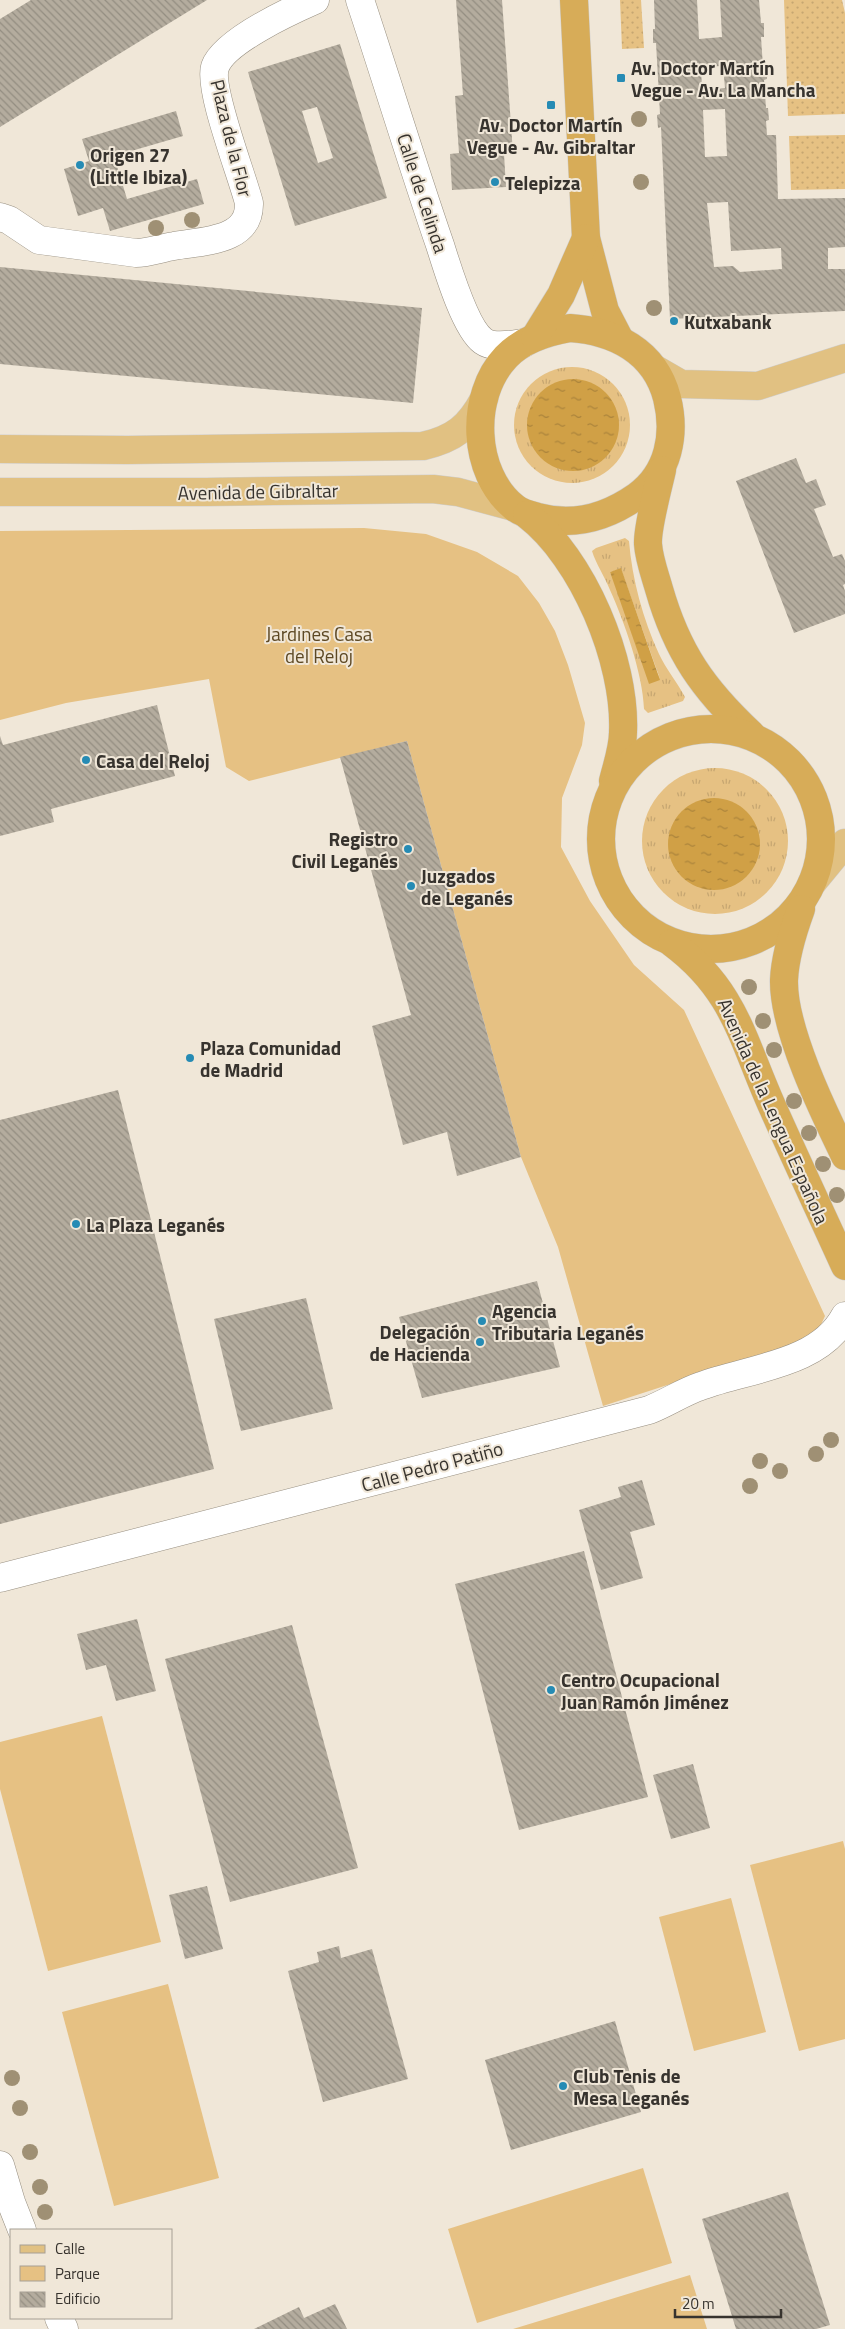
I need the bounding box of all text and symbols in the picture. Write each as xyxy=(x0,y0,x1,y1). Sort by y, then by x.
place label: Av. Doctor Martín Vegue - Av. La Mancha xyxy=(631,53,816,104)
marker: Av. Doctor Martín Vegue - Av. La Mancha xyxy=(615,72,627,84)
street label: Plaza de la Flor xyxy=(203,76,261,200)
marker: Av. Doctor Martín Vegue - Av. Gibraltar xyxy=(545,99,557,111)
place label: Av. Doctor Martín Vegue - Av. Gibraltar xyxy=(467,110,635,161)
street label: Calle de Celinda xyxy=(390,129,456,257)
place label: Origen 27 (Little Ibiza) xyxy=(90,140,188,191)
marker: Origen 27 (Little Ibiza) xyxy=(74,159,86,171)
place label: Telepizza xyxy=(505,168,581,197)
marker: Telepizza xyxy=(489,176,501,188)
place label: Kutxabank xyxy=(684,307,772,336)
marker: Kutxabank xyxy=(668,315,680,327)
street label: Avenida de Gibraltar xyxy=(177,475,339,507)
park label: Jardines Casa del Reloj xyxy=(266,619,373,670)
place label: Casa del Reloj xyxy=(96,746,210,775)
marker: Casa del Reloj xyxy=(80,754,92,766)
place label: Registro Civil Leganés xyxy=(291,824,398,875)
marker: Registro Civil Leganés xyxy=(402,843,414,855)
place label: Juzgados de Leganés xyxy=(421,861,513,912)
marker: Juzgados de Leganés xyxy=(405,880,417,892)
street label: Avenida de la Lengua Española xyxy=(711,993,837,1229)
place label: Plaza Comunidad de Madrid xyxy=(200,1033,341,1084)
marker: Plaza Comunidad de Madrid xyxy=(184,1052,196,1064)
place label: La Plaza Leganés xyxy=(86,1210,225,1239)
marker: La Plaza Leganés xyxy=(70,1218,82,1230)
place label: Agencia Tributaria Leganés xyxy=(492,1296,644,1347)
marker: Agencia Tributaria Leganés xyxy=(476,1315,488,1327)
place label: Delegación de Hacienda xyxy=(369,1317,470,1368)
marker: Delegación de Hacienda xyxy=(474,1336,486,1348)
street label: Calle Pedro Patiño xyxy=(358,1433,506,1499)
place label: Centro Ocupacional Juan Ramón Jiménez xyxy=(561,1665,729,1716)
marker: Centro Ocupacional Juan Ramón Jiménez xyxy=(545,1684,557,1696)
place label: Club Tenis de Mesa Leganés xyxy=(573,2061,689,2112)
marker: Club Tenis de Mesa Leganés xyxy=(557,2080,569,2092)
legend xyxy=(10,2229,172,2319)
text: Calle xyxy=(55,2237,85,2260)
text: Parque xyxy=(55,2262,100,2285)
scale bar xyxy=(675,2286,781,2318)
text: Edificio xyxy=(55,2287,100,2310)
text: 20 m xyxy=(682,2292,715,2315)

